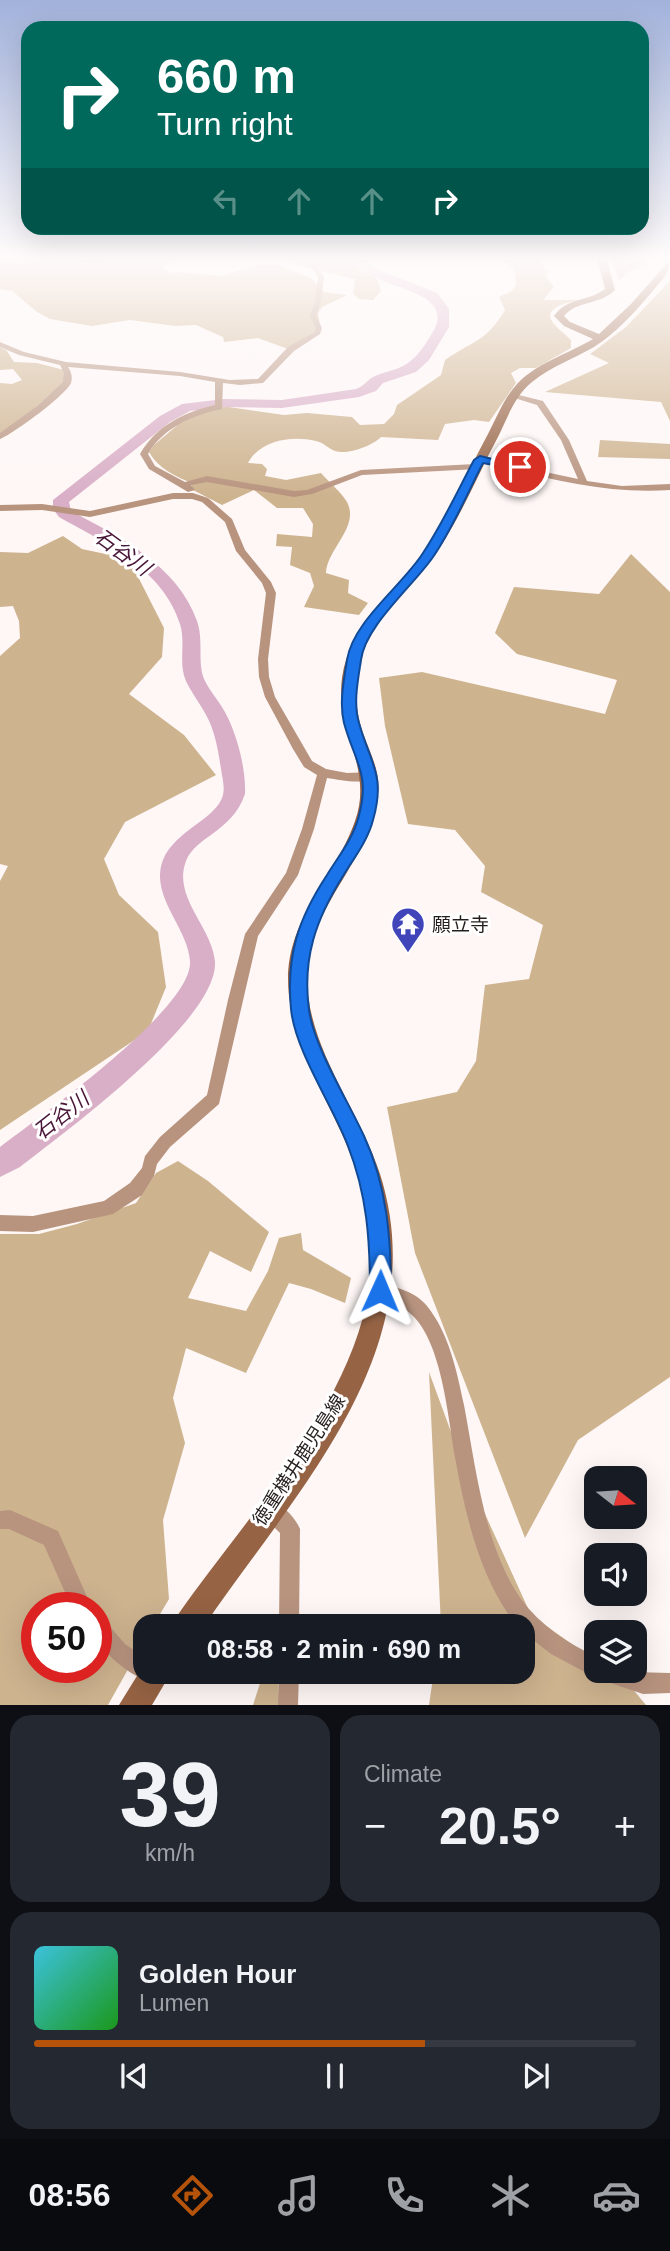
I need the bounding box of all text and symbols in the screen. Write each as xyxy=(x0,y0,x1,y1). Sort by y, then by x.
icon: right xyxy=(42,49,133,140)
text: 660 m xyxy=(157,49,296,103)
text: Turn right xyxy=(157,106,293,142)
icon: left xyxy=(207,182,245,220)
icon: ahead xyxy=(280,182,318,220)
icon: ahead xyxy=(353,182,391,220)
icon: right xyxy=(426,182,464,220)
pin xyxy=(490,437,550,497)
icon: arrive xyxy=(501,448,539,486)
water label: 石谷川 xyxy=(91,524,157,581)
temple icon: 願立寺 xyxy=(389,905,427,954)
place label: 願立寺 xyxy=(432,914,489,935)
water label: 石谷川 xyxy=(29,1085,94,1143)
position arrow xyxy=(343,1254,417,1328)
street label: 徳重横井鹿児島線 xyxy=(249,1391,349,1529)
north arrow xyxy=(584,1466,648,1530)
map controls xyxy=(584,1466,647,1683)
button: sound xyxy=(584,1543,647,1606)
speed limit sign: 50 xyxy=(21,1592,112,1683)
button: layers xyxy=(584,1620,647,1683)
text: 08:58 · 2 min · 690 m xyxy=(207,1634,461,1664)
text: 39 xyxy=(119,1744,221,1845)
text: Climate xyxy=(364,1761,442,1787)
text: 20.5° xyxy=(439,1797,561,1855)
text: − xyxy=(364,1805,386,1847)
text: + xyxy=(614,1805,636,1847)
text: km/h xyxy=(145,1840,195,1866)
text: Golden Hour xyxy=(139,1959,296,1989)
text: Lumen xyxy=(139,1990,209,2016)
icon: previous xyxy=(115,2057,153,2095)
icon: pause xyxy=(316,2057,354,2095)
icon: next xyxy=(517,2057,555,2095)
icon: directions xyxy=(168,2171,217,2220)
icon: music xyxy=(274,2171,323,2220)
icon: phone xyxy=(380,2171,429,2220)
icon: climate xyxy=(486,2171,535,2220)
icon: car xyxy=(592,2171,641,2220)
text: 08:56 xyxy=(29,2177,110,2213)

